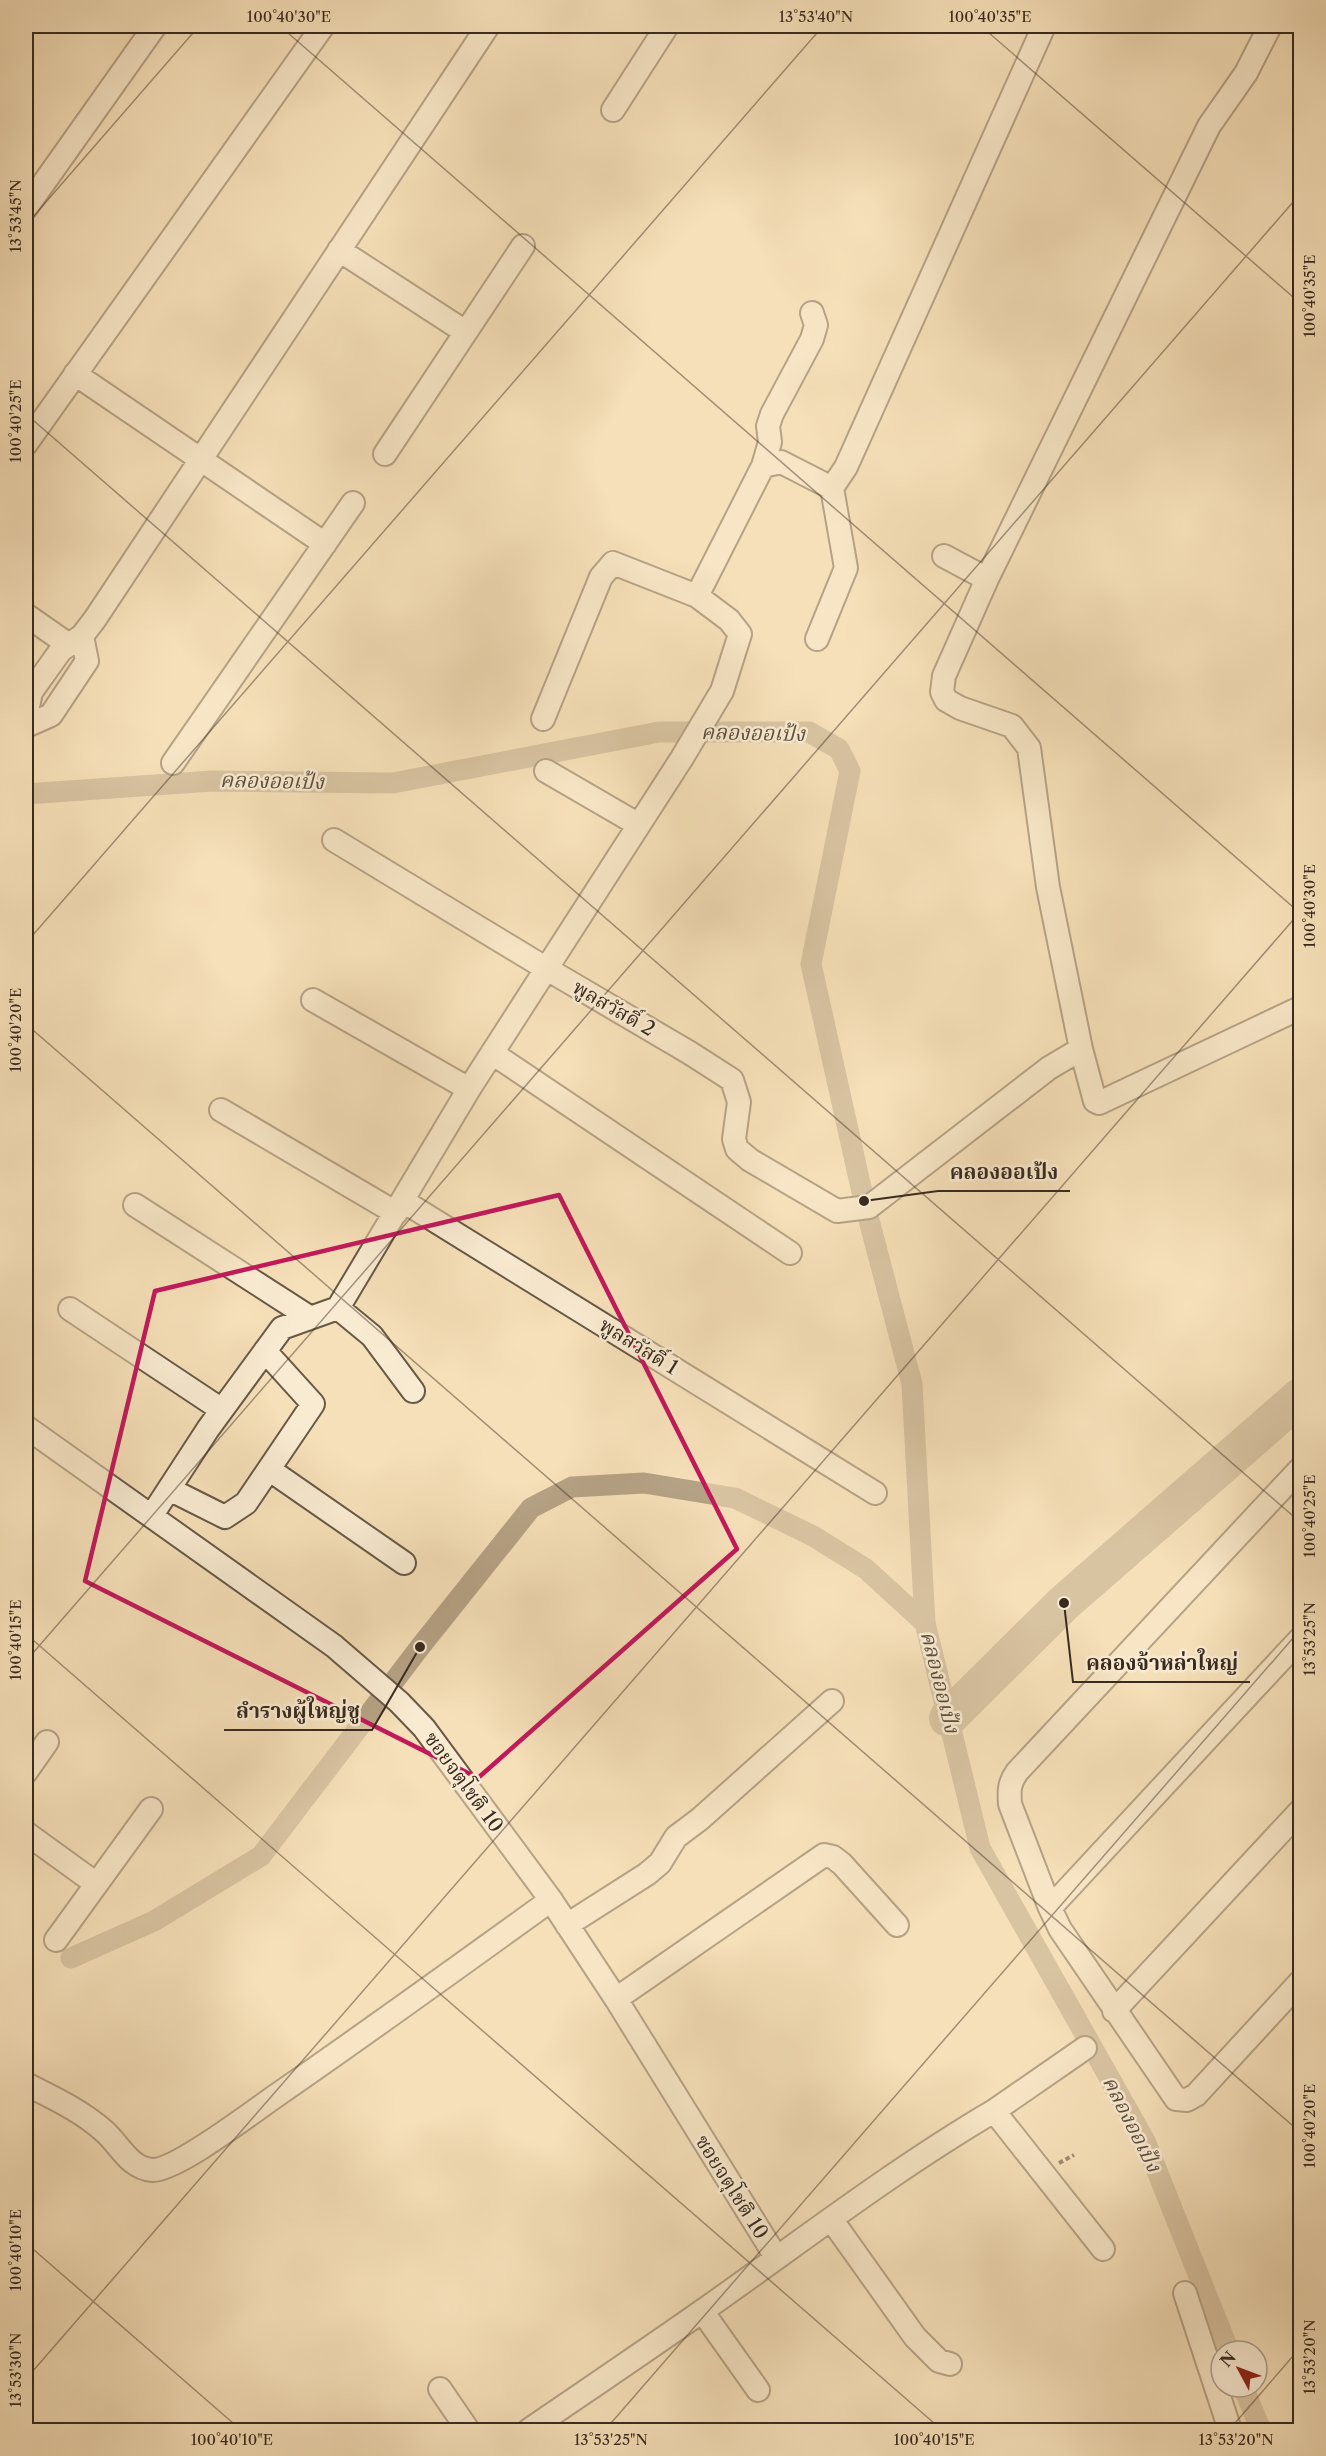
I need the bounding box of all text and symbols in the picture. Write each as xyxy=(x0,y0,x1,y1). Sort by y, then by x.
text: 100°40'30"E xyxy=(247,7,331,26)
text: 13°53'40"N xyxy=(779,7,853,26)
text: 100°40'35"E xyxy=(949,7,1031,26)
text: 13°53'45"N xyxy=(6,179,25,253)
text: 100°40'35"E xyxy=(1300,255,1319,337)
text: 100°40'25"E xyxy=(6,379,25,463)
water label: คลองออเป้ง xyxy=(701,719,807,746)
water label: คลองออเป้ง xyxy=(220,767,326,794)
text: 100°40'30"E xyxy=(1300,864,1319,948)
street label: พูลสวัสดิ์ 2 xyxy=(568,973,661,1042)
text: 100°40'20"E xyxy=(6,988,25,1072)
callout: คลองออเป้ง xyxy=(938,1152,1070,1191)
text: คลองออเป้ง xyxy=(950,1159,1058,1184)
street label: พูลสวัสดิ์ 1 xyxy=(595,1310,684,1381)
text: 100°40'25"E xyxy=(1300,1474,1319,1558)
text: 100°40'15"E xyxy=(6,1599,25,1681)
text: 13°53'25"N xyxy=(1300,1602,1319,1676)
water label: คลองออเป้ง xyxy=(916,1628,966,1737)
callout: คลองจ้าหล่าใหญ่ xyxy=(1073,1643,1250,1682)
text: คลองจ้าหล่าใหญ่ xyxy=(1086,1648,1238,1675)
callout: ลำรางผู้ใหญ่ชู xyxy=(224,1691,372,1730)
text: ลำรางผู้ใหญ่ชู xyxy=(236,1696,360,1724)
street label: ซอยจตุโชติ 10 xyxy=(419,1726,510,1837)
water label: คลองออเป้ง xyxy=(1098,2072,1168,2177)
text: 100°40'20"E xyxy=(1300,2084,1319,2168)
street label: ซอยจตุโชติ 10 xyxy=(690,2129,775,2244)
text: 100°40'10"E xyxy=(6,2209,25,2291)
text: 13°53'20"N xyxy=(1300,2319,1319,2395)
text: 13°53'30"N xyxy=(6,2333,25,2407)
north arrow xyxy=(1209,2339,1269,2399)
text: N xyxy=(1216,2347,1240,2371)
text: 100°40'10"E xyxy=(191,2430,273,2449)
text: 13°53'25"N xyxy=(574,2430,648,2449)
text: 100°40'15"E xyxy=(893,2430,975,2449)
text: 13°53'20"N xyxy=(1198,2430,1274,2449)

